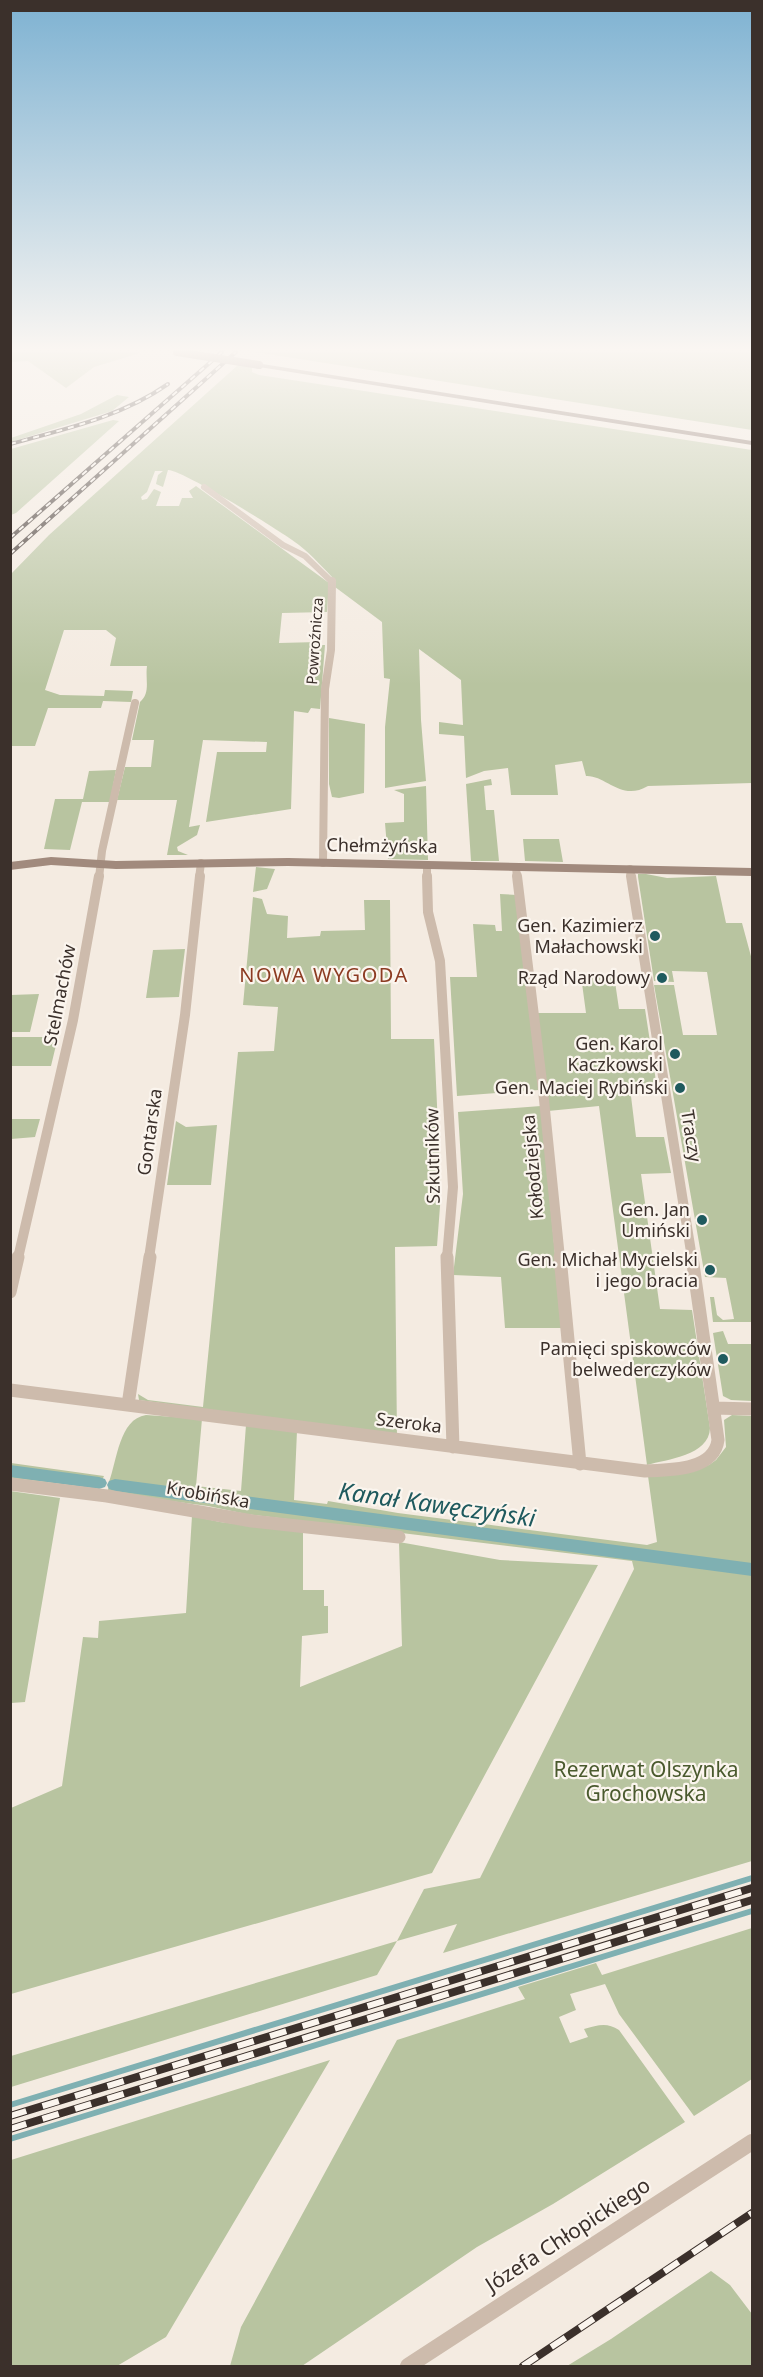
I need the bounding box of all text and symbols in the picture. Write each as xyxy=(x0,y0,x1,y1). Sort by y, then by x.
street label: Powroźnicza xyxy=(301,597,327,685)
street label: Chełmżyńska xyxy=(326,832,438,858)
place label: Gen. Kazimierz Małachowski xyxy=(517,913,643,958)
marker: Gen. Kazimierz Małachowski xyxy=(648,929,662,943)
street label: Stelmachów xyxy=(37,942,81,1047)
district label: NOWA WYGODA xyxy=(239,961,409,988)
place label: Rząd Narodowy xyxy=(518,965,651,989)
marker: Rząd Narodowy xyxy=(655,971,669,985)
place label: Gen. Karol Kaczkowski xyxy=(567,1031,663,1076)
marker: Gen. Karol Kaczkowski xyxy=(668,1047,682,1061)
place label: Gen. Maciej Rybiński xyxy=(495,1075,668,1099)
marker: Gen. Maciej Rybiński xyxy=(673,1081,687,1095)
street label: Gontarska xyxy=(131,1087,167,1177)
street label: Szkutników xyxy=(419,1108,445,1204)
street label: Traczy xyxy=(676,1108,708,1164)
street label: Kołodziejska xyxy=(515,1114,549,1220)
place label: Gen. Jan Umiński xyxy=(620,1197,690,1242)
marker: Gen. Jan Umiński xyxy=(695,1213,709,1227)
place label: Gen. Michał Mycielski i jego bracia xyxy=(517,1247,698,1292)
marker: Gen. Michał Mycielski i jego bracia xyxy=(703,1263,717,1277)
place label: Pamięci spiskowców belwederczyków xyxy=(540,1336,711,1381)
marker: Pamięci spiskowców belwederczyków xyxy=(716,1352,730,1366)
street label: Szeroka xyxy=(375,1406,443,1438)
water label: Kanał Kawęczyński xyxy=(337,1473,539,1534)
street label: Krobińska xyxy=(165,1475,252,1513)
park label: Rezerwat Olszynka Grochowska xyxy=(554,1755,738,1807)
street label: Józefa Chłopickiego xyxy=(478,2170,655,2299)

